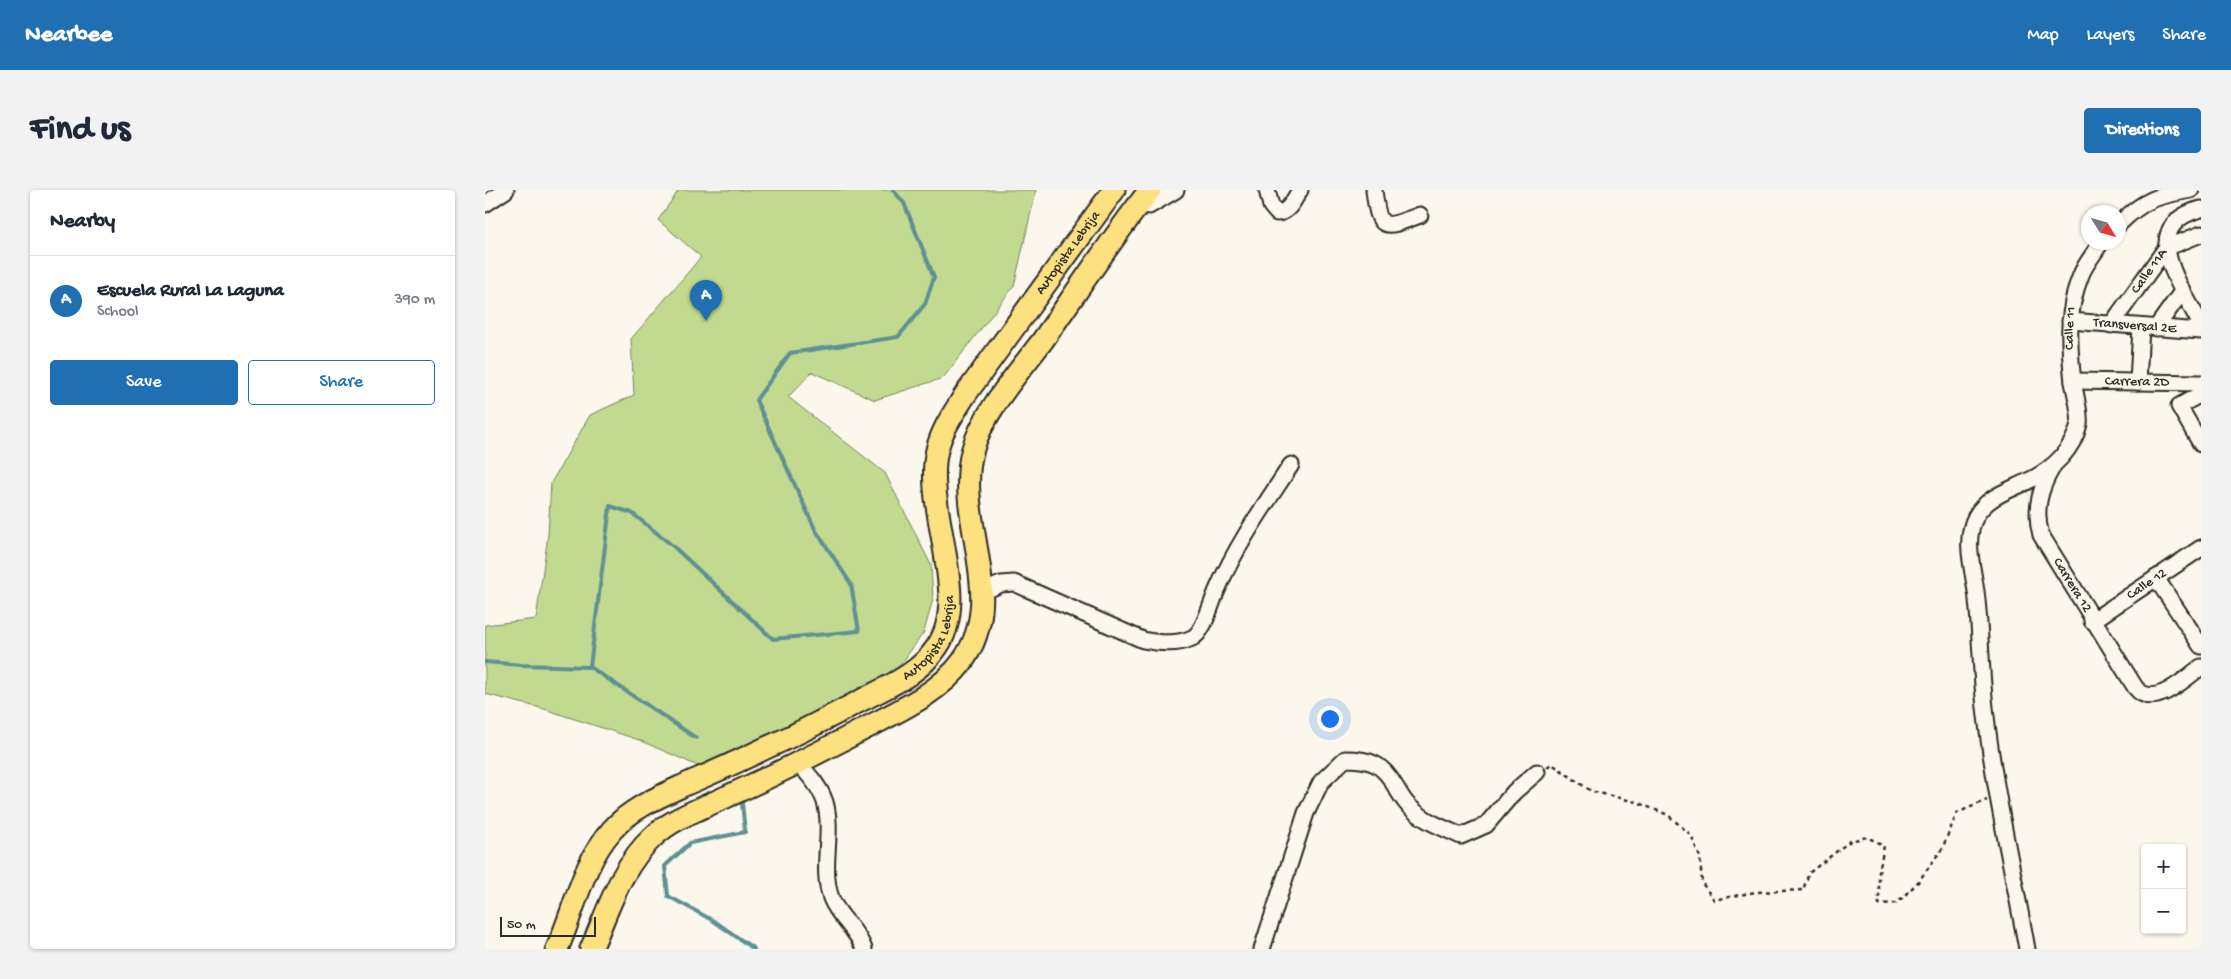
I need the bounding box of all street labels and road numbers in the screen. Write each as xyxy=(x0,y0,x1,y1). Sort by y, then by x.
street label: Autopista Lebrija xyxy=(1032,207,1105,298)
street label: Calle 11A xyxy=(2127,245,2172,297)
street label: Calle 11 xyxy=(2061,305,2080,350)
street label: Transversal 2E xyxy=(2092,314,2178,338)
street label: Carrera 2D xyxy=(2105,373,2170,391)
street label: Carrera 12 xyxy=(2049,555,2095,616)
street label: Calle 12 xyxy=(2124,565,2170,604)
street label: Autopista Lebrija xyxy=(899,594,958,685)

